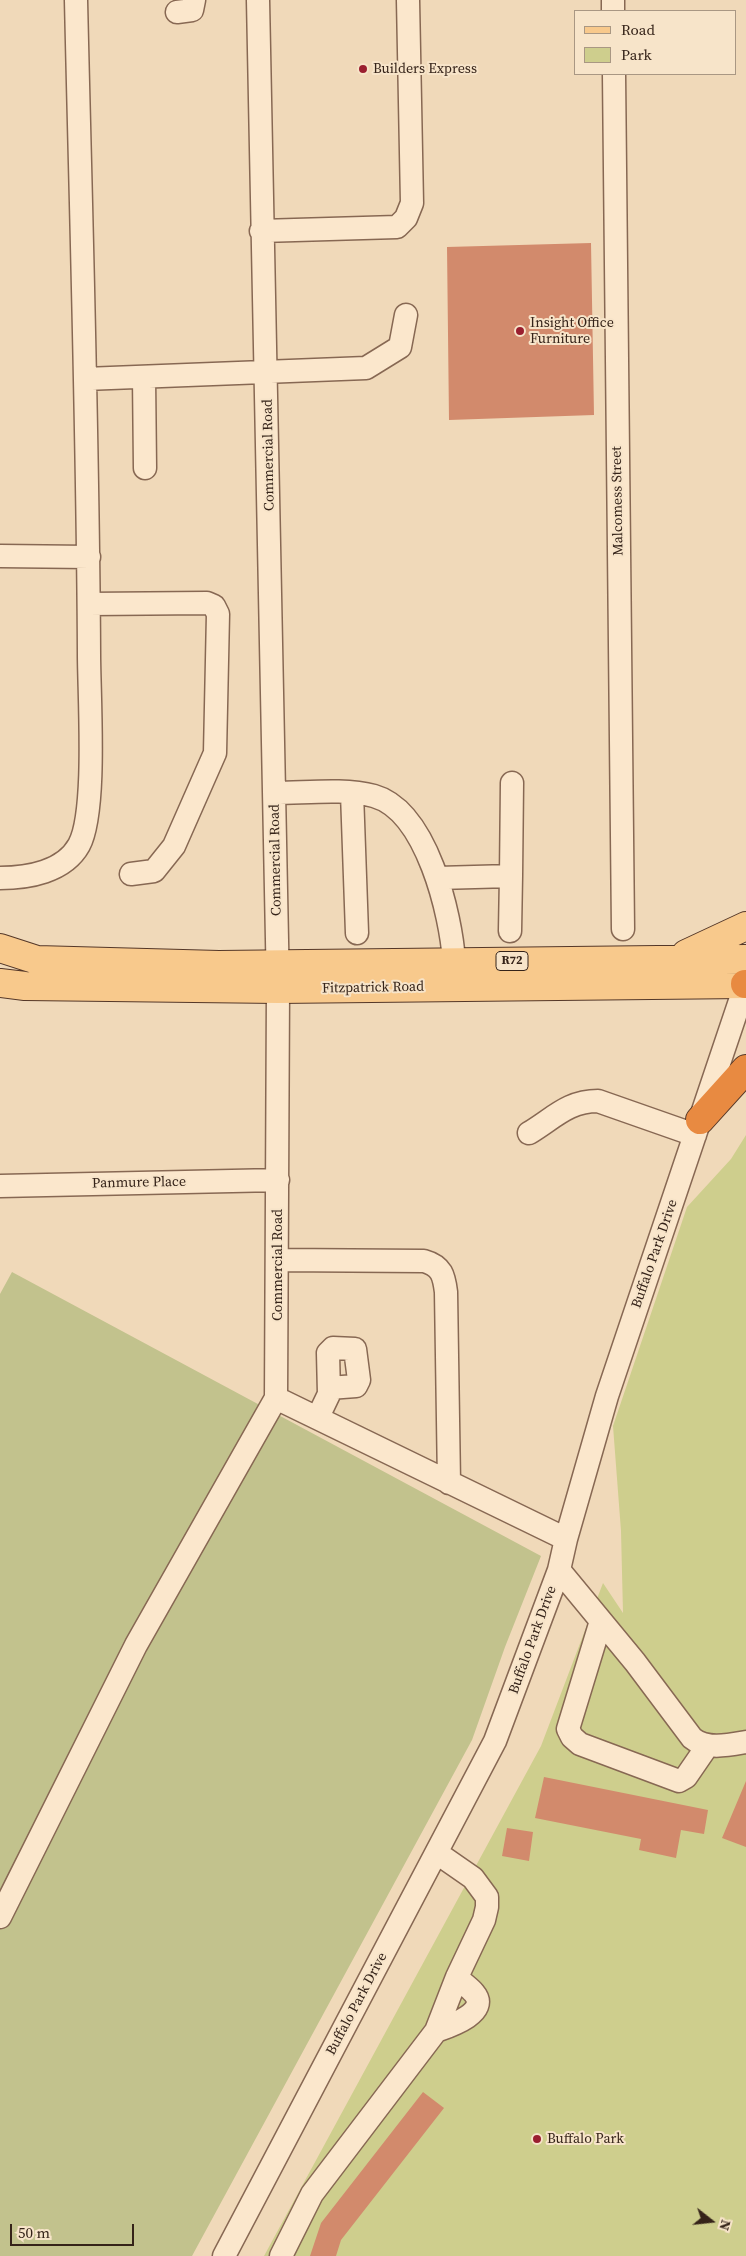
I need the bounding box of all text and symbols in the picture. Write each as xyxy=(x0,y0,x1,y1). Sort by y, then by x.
legend xyxy=(574,10,736,75)
text: Road xyxy=(621,19,655,40)
text: Park xyxy=(621,44,652,65)
place label: Builders Express xyxy=(373,61,477,77)
marker: Builders Express xyxy=(357,63,369,75)
place label: Insight Office Furniture xyxy=(530,315,614,348)
marker: Insight Office Furniture xyxy=(514,325,526,337)
street label: Commercial Road xyxy=(260,399,278,511)
street label: Malcomess Street xyxy=(609,446,627,556)
street label: Commercial Road xyxy=(267,804,285,916)
road number: R72 xyxy=(496,951,528,970)
street label: Fitzpatrick Road xyxy=(322,979,424,997)
street label: Panmure Place xyxy=(92,1174,186,1192)
street label: Buffalo Park Drive xyxy=(629,1197,681,1311)
street label: Commercial Road xyxy=(270,1209,286,1321)
street label: Buffalo Park Drive xyxy=(506,1584,560,1696)
street label: Buffalo Park Drive xyxy=(323,1950,391,2058)
place label: Buffalo Park xyxy=(547,2131,624,2147)
marker: Buffalo Park xyxy=(531,2133,543,2145)
north arrow xyxy=(686,2196,736,2246)
scale bar xyxy=(12,2214,136,2246)
text: N xyxy=(714,2217,736,2233)
text: 50 m xyxy=(18,2222,50,2243)

